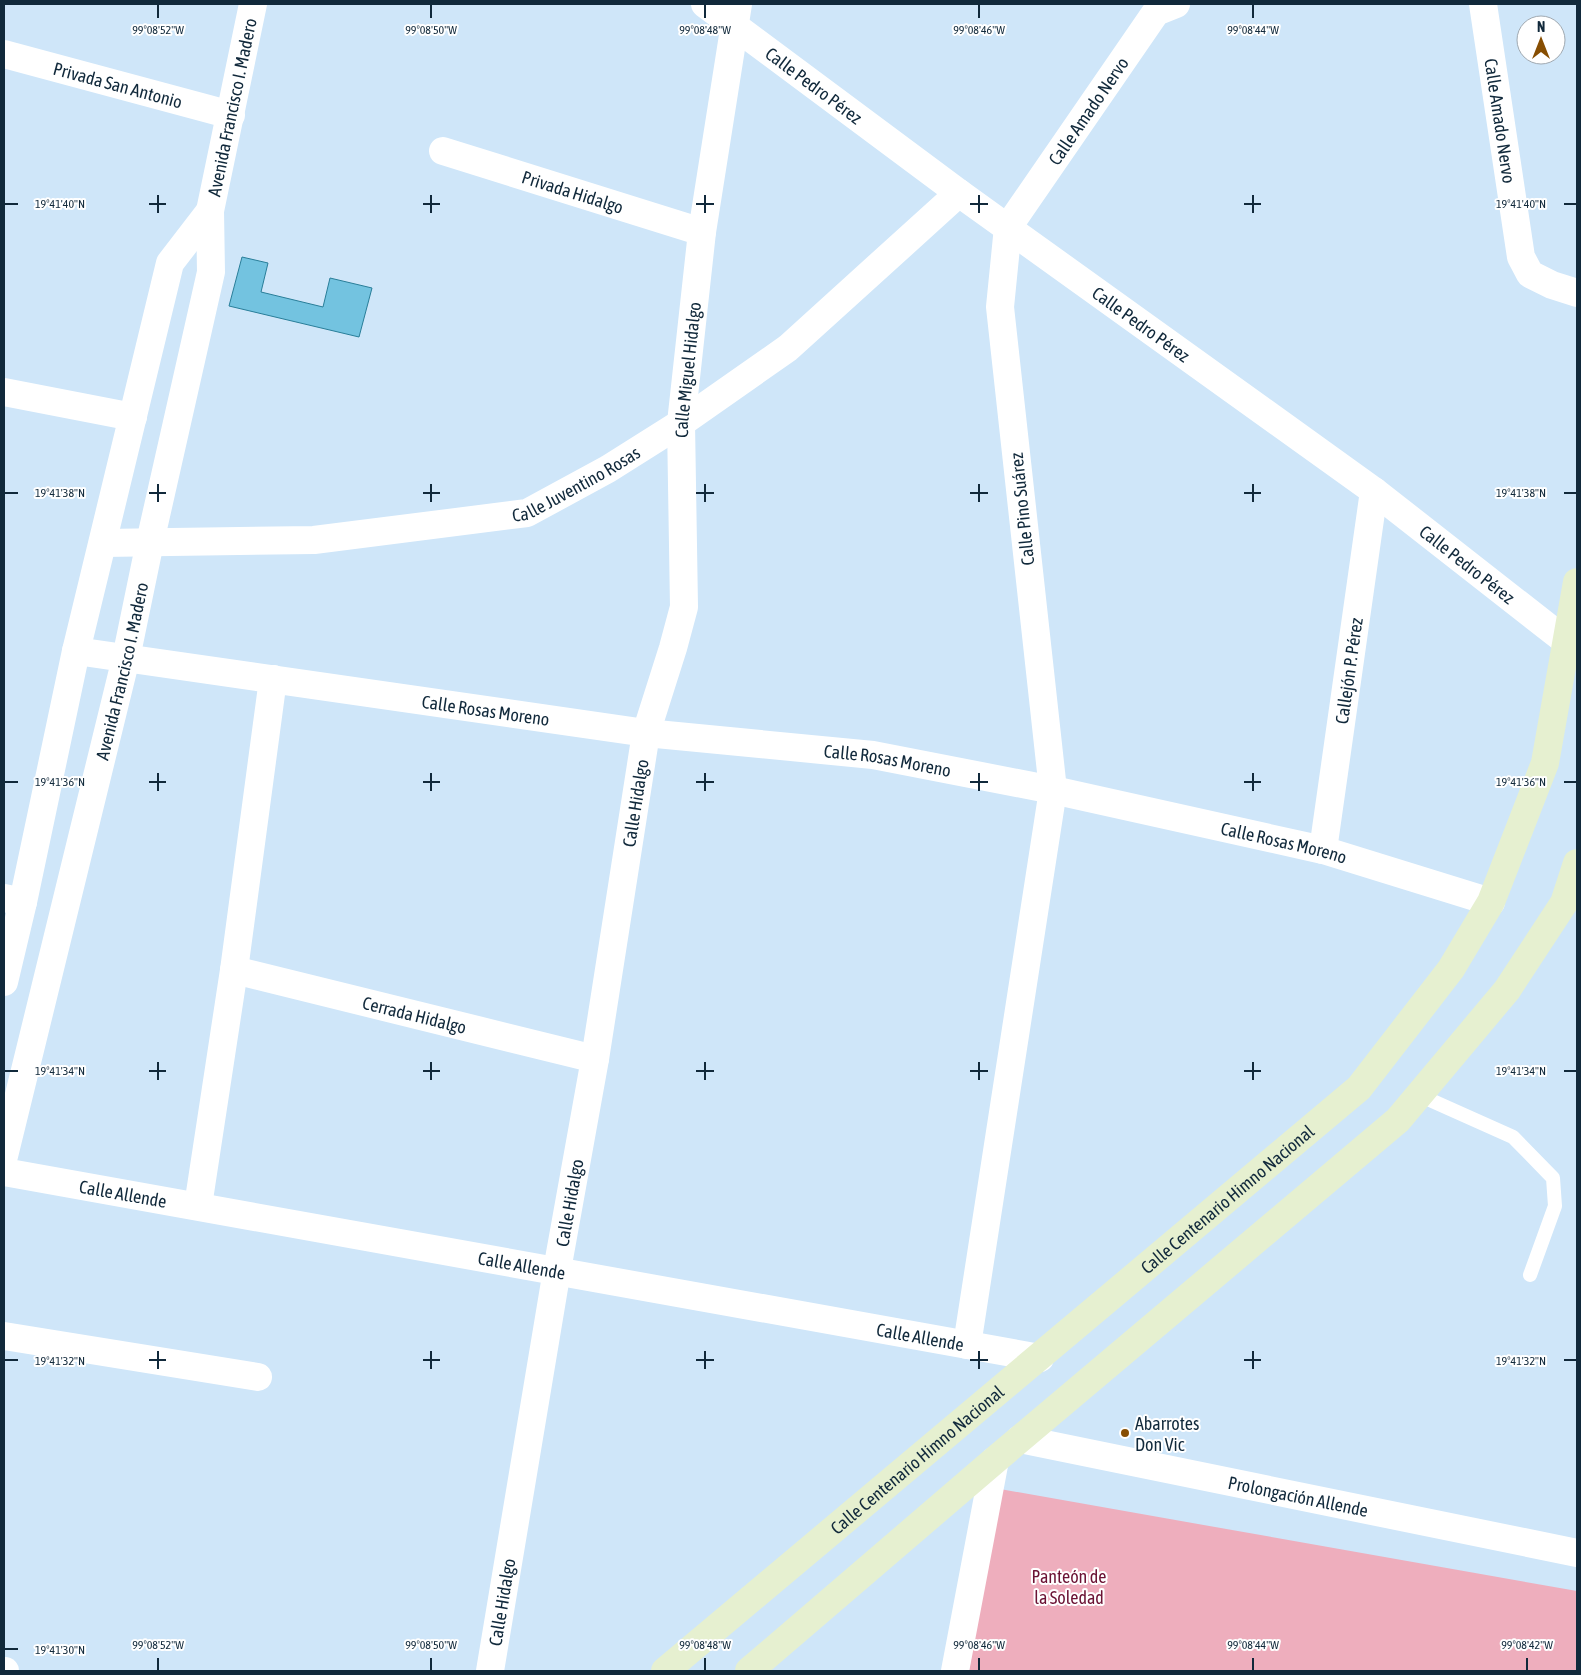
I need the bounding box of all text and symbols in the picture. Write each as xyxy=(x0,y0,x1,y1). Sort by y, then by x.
north arrow xyxy=(1516,15,1566,65)
street label: Avenida Francisco I. Madero xyxy=(203,16,260,198)
text: N xyxy=(1537,19,1545,35)
text: 99°08'52"W xyxy=(132,23,184,37)
text: 99°08'50"W xyxy=(405,23,457,37)
text: 99°08'48"W xyxy=(679,23,731,37)
text: 99°08'46"W xyxy=(953,23,1005,37)
text: 99°08'44"W xyxy=(1227,23,1279,37)
street label: Calle Pedro Pérez xyxy=(762,42,867,128)
street label: Calle Amado Nervo xyxy=(1044,53,1132,169)
street label: Privada San Antonio xyxy=(51,57,185,112)
street label: Calle Amado Nervo xyxy=(1481,57,1520,185)
street label: Privada Hidalgo xyxy=(519,166,626,217)
text: 19°41'40"N xyxy=(35,197,85,211)
text: 19°41'40"N xyxy=(1496,197,1546,211)
street label: Calle Pedro Pérez xyxy=(1088,282,1194,366)
street label: Calle Miguel Hidalgo xyxy=(670,301,705,438)
street label: Calle Juventino Rosas xyxy=(511,441,644,525)
street label: Calle Pino Suárez xyxy=(1006,451,1038,566)
text: 19°41'38"N xyxy=(35,486,85,500)
text: 19°41'38"N xyxy=(1496,486,1546,500)
street label: Calle Pedro Pérez xyxy=(1416,520,1519,608)
street label: Avenida Francisco I. Madero xyxy=(91,580,152,762)
street label: Callejón P. Pérez xyxy=(1331,616,1366,725)
street label: Calle Rosas Moreno xyxy=(421,690,551,730)
street label: Calle Rosas Moreno xyxy=(823,740,953,780)
street label: Calle Hidalgo xyxy=(618,758,652,848)
text: 19°41'36"N xyxy=(35,775,85,789)
text: 19°41'36"N xyxy=(1496,775,1546,789)
street label: Calle Rosas Moreno xyxy=(1219,817,1350,867)
street label: Cerrada Hidalgo xyxy=(361,992,469,1037)
text: 19°41'34"N xyxy=(35,1064,85,1078)
text: 19°41'34"N xyxy=(1496,1064,1546,1078)
street label: Calle Centenario Himno Nacional xyxy=(1136,1120,1318,1278)
street label: Calle Hidalgo xyxy=(551,1157,587,1248)
street label: Calle Allende xyxy=(78,1175,168,1212)
street label: Calle Allende xyxy=(476,1247,567,1283)
street label: Calle Allende xyxy=(875,1318,966,1355)
text: 19°41'32"N xyxy=(35,1354,85,1368)
text: 19°41'32"N xyxy=(1496,1354,1546,1368)
street label: Calle Centenario Himno Nacional xyxy=(826,1381,1008,1538)
place label: Abarrotes Don Vic xyxy=(1135,1413,1199,1455)
marker: Abarrotes Don Vic xyxy=(1119,1427,1131,1439)
street label: Prolongación Allende xyxy=(1226,1471,1370,1521)
street label: Calle Hidalgo xyxy=(484,1557,519,1647)
park label: Panteón de la Soledad xyxy=(1031,1566,1107,1608)
text: 99°08'52"W xyxy=(132,1638,184,1652)
text: 99°08'50"W xyxy=(405,1638,457,1652)
text: 99°08'48"W xyxy=(679,1638,731,1652)
text: 99°08'46"W xyxy=(953,1638,1005,1652)
text: 99°08'44"W xyxy=(1227,1638,1279,1652)
text: 99°08'42"W xyxy=(1501,1638,1553,1652)
text: 19°41'30"N xyxy=(35,1643,85,1657)

